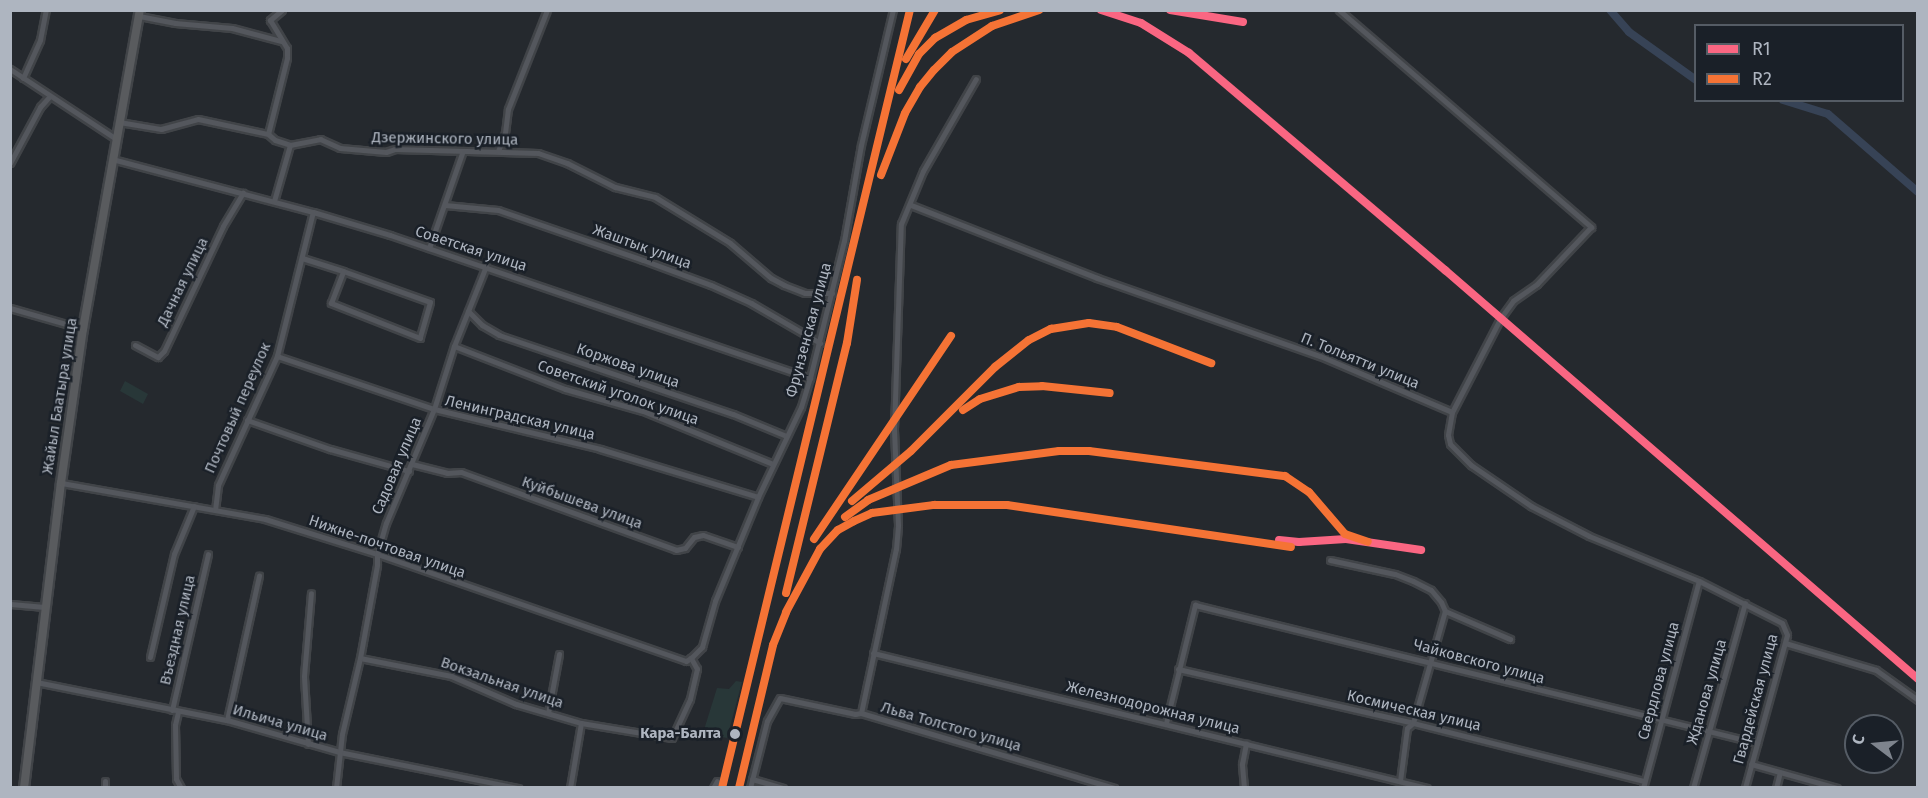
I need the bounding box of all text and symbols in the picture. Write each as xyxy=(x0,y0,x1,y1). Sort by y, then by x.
legend xyxy=(1694,24,1904,102)
text: R1 xyxy=(1752,38,1770,60)
text: R2 xyxy=(1752,68,1772,90)
street label: Дзержинского улица xyxy=(372,129,518,149)
street label: Жаштык улица xyxy=(590,221,694,273)
street label: Советская улица xyxy=(413,222,529,276)
street label: Дачная улица xyxy=(154,235,212,329)
street label: Фрунзенская улица xyxy=(782,261,836,399)
street label: Жайыл Баатыра улица xyxy=(39,317,81,475)
street label: П. Тольятти улица xyxy=(1298,329,1422,393)
street label: Почтовый переулок xyxy=(201,340,275,476)
street label: Коржова улица xyxy=(574,340,682,392)
street label: Советский уголок улица xyxy=(535,357,701,429)
street label: Ленинградская улица xyxy=(443,392,597,444)
street label: Садовая улица xyxy=(368,415,426,517)
street label: Куйбышева улица xyxy=(519,473,645,533)
street label: Нижне-почтовая улица xyxy=(306,512,468,582)
street label: Въездная улица xyxy=(157,573,199,687)
street label: Свердлова улица xyxy=(1635,620,1683,742)
street label: Гвардейская улица xyxy=(1730,632,1782,766)
street label: Чайковского улица xyxy=(1411,636,1547,688)
street label: Жданова улица xyxy=(1683,637,1731,747)
street label: Вокзальная улица xyxy=(438,654,566,712)
street label: Железнодорожная улица xyxy=(1064,678,1242,738)
street label: Космическая улица xyxy=(1345,687,1483,735)
street label: Льва Толстого улица xyxy=(879,698,1023,756)
street label: Ильича улица xyxy=(230,701,330,745)
north arrow xyxy=(1844,714,1904,774)
place label: Кара-Балта xyxy=(640,725,721,743)
marker: Кара-Балта xyxy=(726,725,744,743)
text: С xyxy=(1848,732,1869,747)

